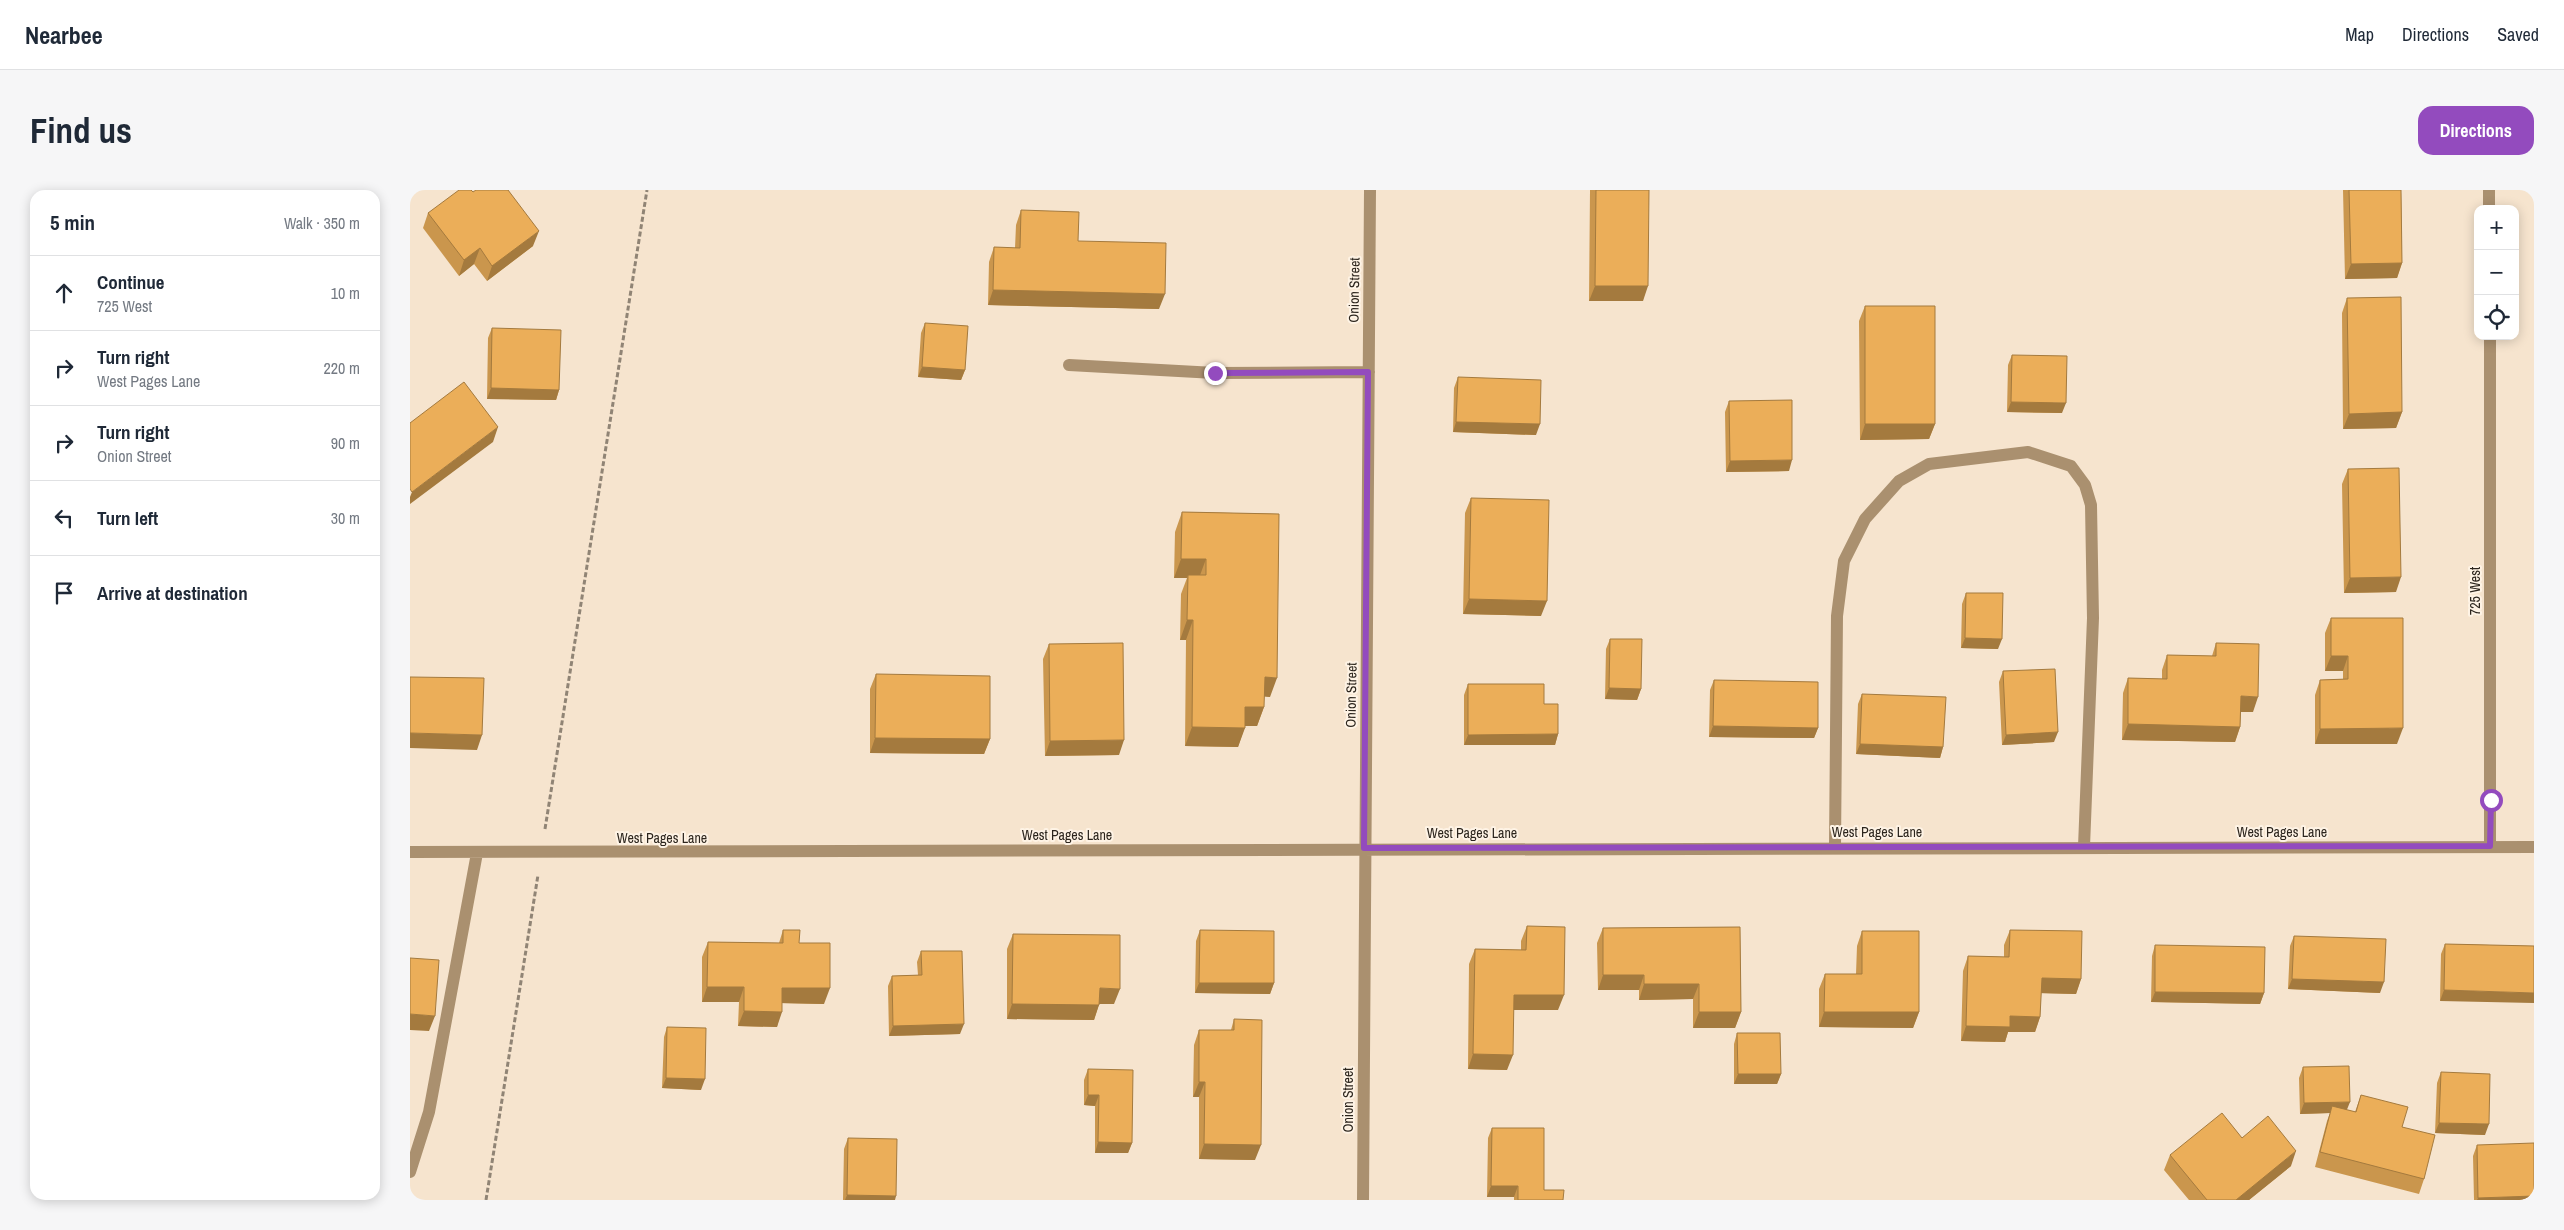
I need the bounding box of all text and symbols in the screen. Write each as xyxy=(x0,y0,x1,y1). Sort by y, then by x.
text: Nearbee xyxy=(25,19,103,51)
text: Map xyxy=(2345,22,2374,47)
text: Directions xyxy=(2402,22,2469,47)
text: Saved xyxy=(2497,22,2539,47)
button: Directions xyxy=(2418,106,2534,155)
text: Find us xyxy=(30,107,132,154)
map controls xyxy=(2474,205,2519,340)
button: + xyxy=(2474,205,2519,250)
text: 5 min xyxy=(50,208,95,237)
text: Walk · 350 m xyxy=(284,212,360,234)
button: − xyxy=(2474,250,2519,295)
street label: Onion Street xyxy=(1344,257,1364,323)
text: Continue xyxy=(97,269,165,295)
icon: ahead xyxy=(50,279,78,307)
text: 10 m xyxy=(331,282,360,304)
text: 725 West xyxy=(97,295,152,317)
button: locate xyxy=(2474,295,2519,340)
text: Turn right xyxy=(97,344,169,370)
icon: right xyxy=(50,354,78,382)
text: 220 m xyxy=(324,357,360,379)
route end xyxy=(1204,362,1227,385)
text: West Pages Lane xyxy=(97,370,200,392)
text: Turn right xyxy=(97,419,169,445)
icon: right xyxy=(50,429,78,457)
text: 90 m xyxy=(331,432,360,454)
text: Onion Street xyxy=(97,445,171,467)
icon: left xyxy=(50,504,78,532)
text: Turn left xyxy=(97,505,158,531)
text: 30 m xyxy=(331,507,360,529)
street label: 725 West xyxy=(2466,567,2484,615)
icon: arrive xyxy=(50,579,78,607)
text: Arrive at destination xyxy=(97,580,248,606)
street label: Onion Street xyxy=(1341,662,1361,728)
route start xyxy=(2480,789,2503,812)
street label: West Pages Lane xyxy=(1832,823,1922,841)
street label: West Pages Lane xyxy=(2237,823,2327,841)
street label: West Pages Lane xyxy=(1427,824,1517,842)
street label: West Pages Lane xyxy=(1022,826,1112,844)
street label: West Pages Lane xyxy=(617,829,707,847)
street label: Onion Street xyxy=(1339,1067,1357,1133)

